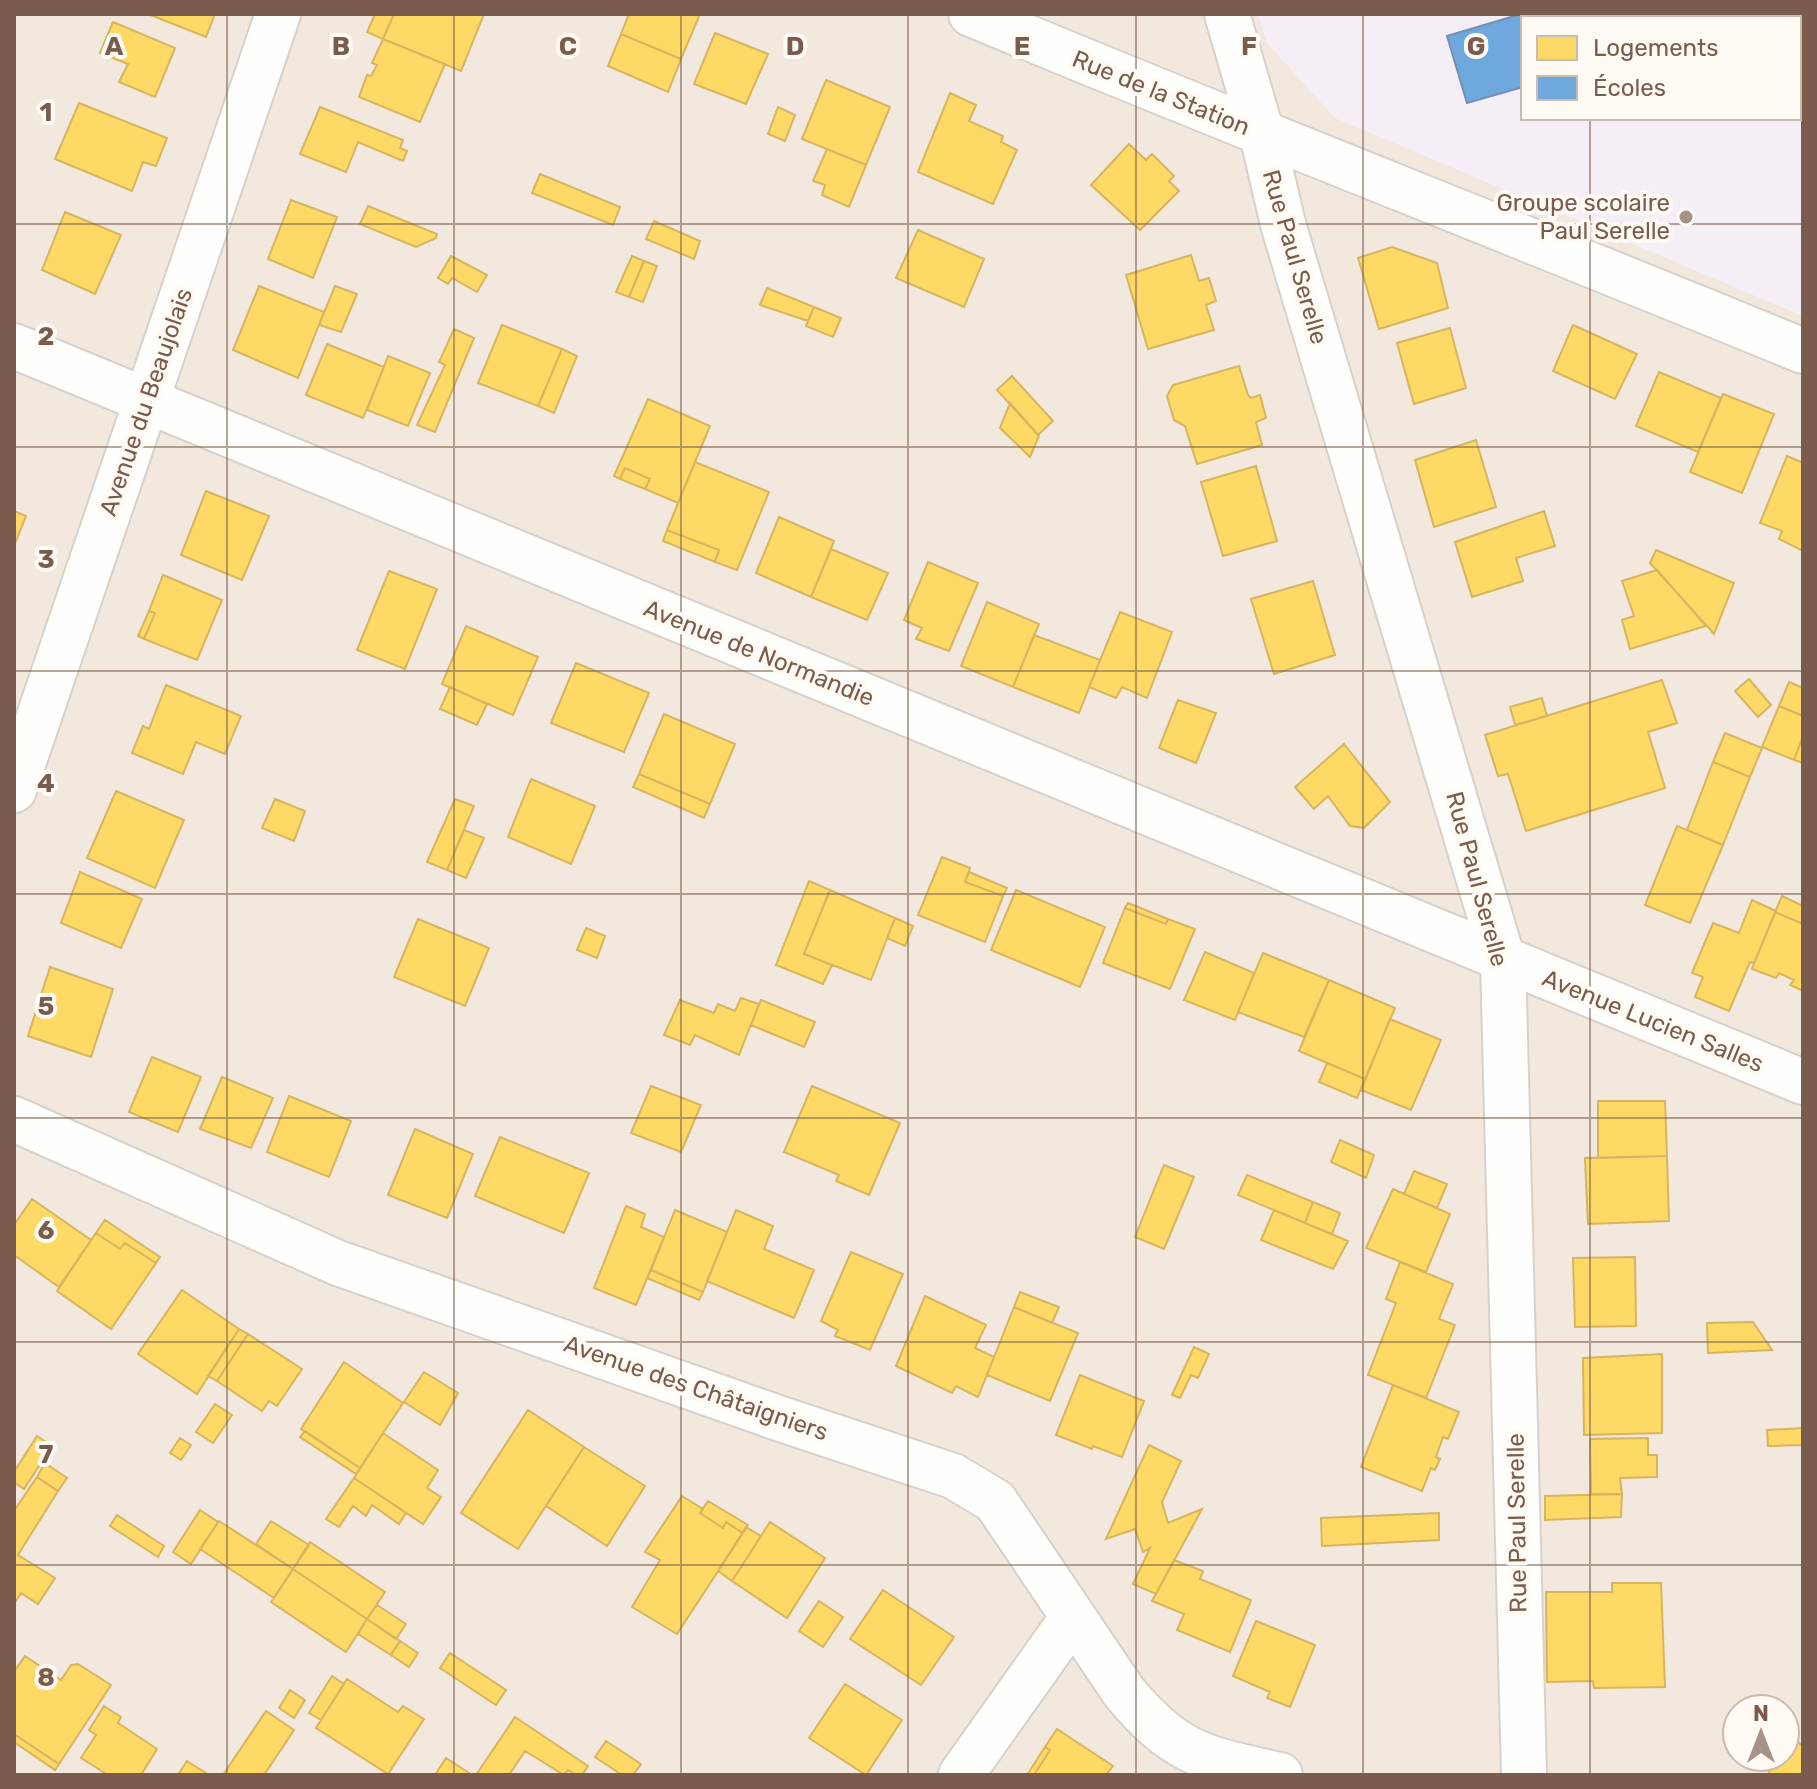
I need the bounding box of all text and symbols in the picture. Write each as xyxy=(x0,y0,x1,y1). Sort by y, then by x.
legend xyxy=(1521,16,1801,120)
text: A xyxy=(105,31,124,62)
text: B xyxy=(332,31,350,62)
text: C xyxy=(559,31,577,62)
text: D xyxy=(786,31,804,62)
text: E xyxy=(1014,31,1030,62)
text: F xyxy=(1241,31,1257,62)
text: G xyxy=(1467,31,1485,62)
text: Logements xyxy=(1593,34,1719,62)
street label: Rue de la Station xyxy=(1068,45,1254,141)
text: Écoles xyxy=(1593,74,1666,102)
text: 1 xyxy=(40,97,52,128)
street label: Rue Paul Serelle xyxy=(1257,167,1333,347)
place label: Groupe scolaire Paul Serelle xyxy=(1496,189,1670,245)
marker: Groupe scolaire Paul Serelle xyxy=(1677,208,1695,226)
street label: Avenue du Beaujolais xyxy=(94,285,198,519)
text: 2 xyxy=(38,321,54,352)
text: 3 xyxy=(37,544,55,575)
street label: Avenue de Normandie xyxy=(640,594,878,712)
text: 4 xyxy=(37,768,55,799)
street label: Rue Paul Serelle xyxy=(1440,789,1514,969)
street label: Avenue Lucien Salles xyxy=(1538,964,1768,1078)
text: 5 xyxy=(38,991,54,1022)
text: 6 xyxy=(38,1215,55,1246)
street label: Avenue des Châtaigniers xyxy=(560,1330,832,1446)
street label: Rue Paul Serelle xyxy=(1501,1433,1533,1613)
text: 7 xyxy=(39,1439,54,1470)
text: 8 xyxy=(37,1662,55,1693)
north arrow xyxy=(1721,1693,1801,1773)
text: N xyxy=(1753,1700,1769,1727)

